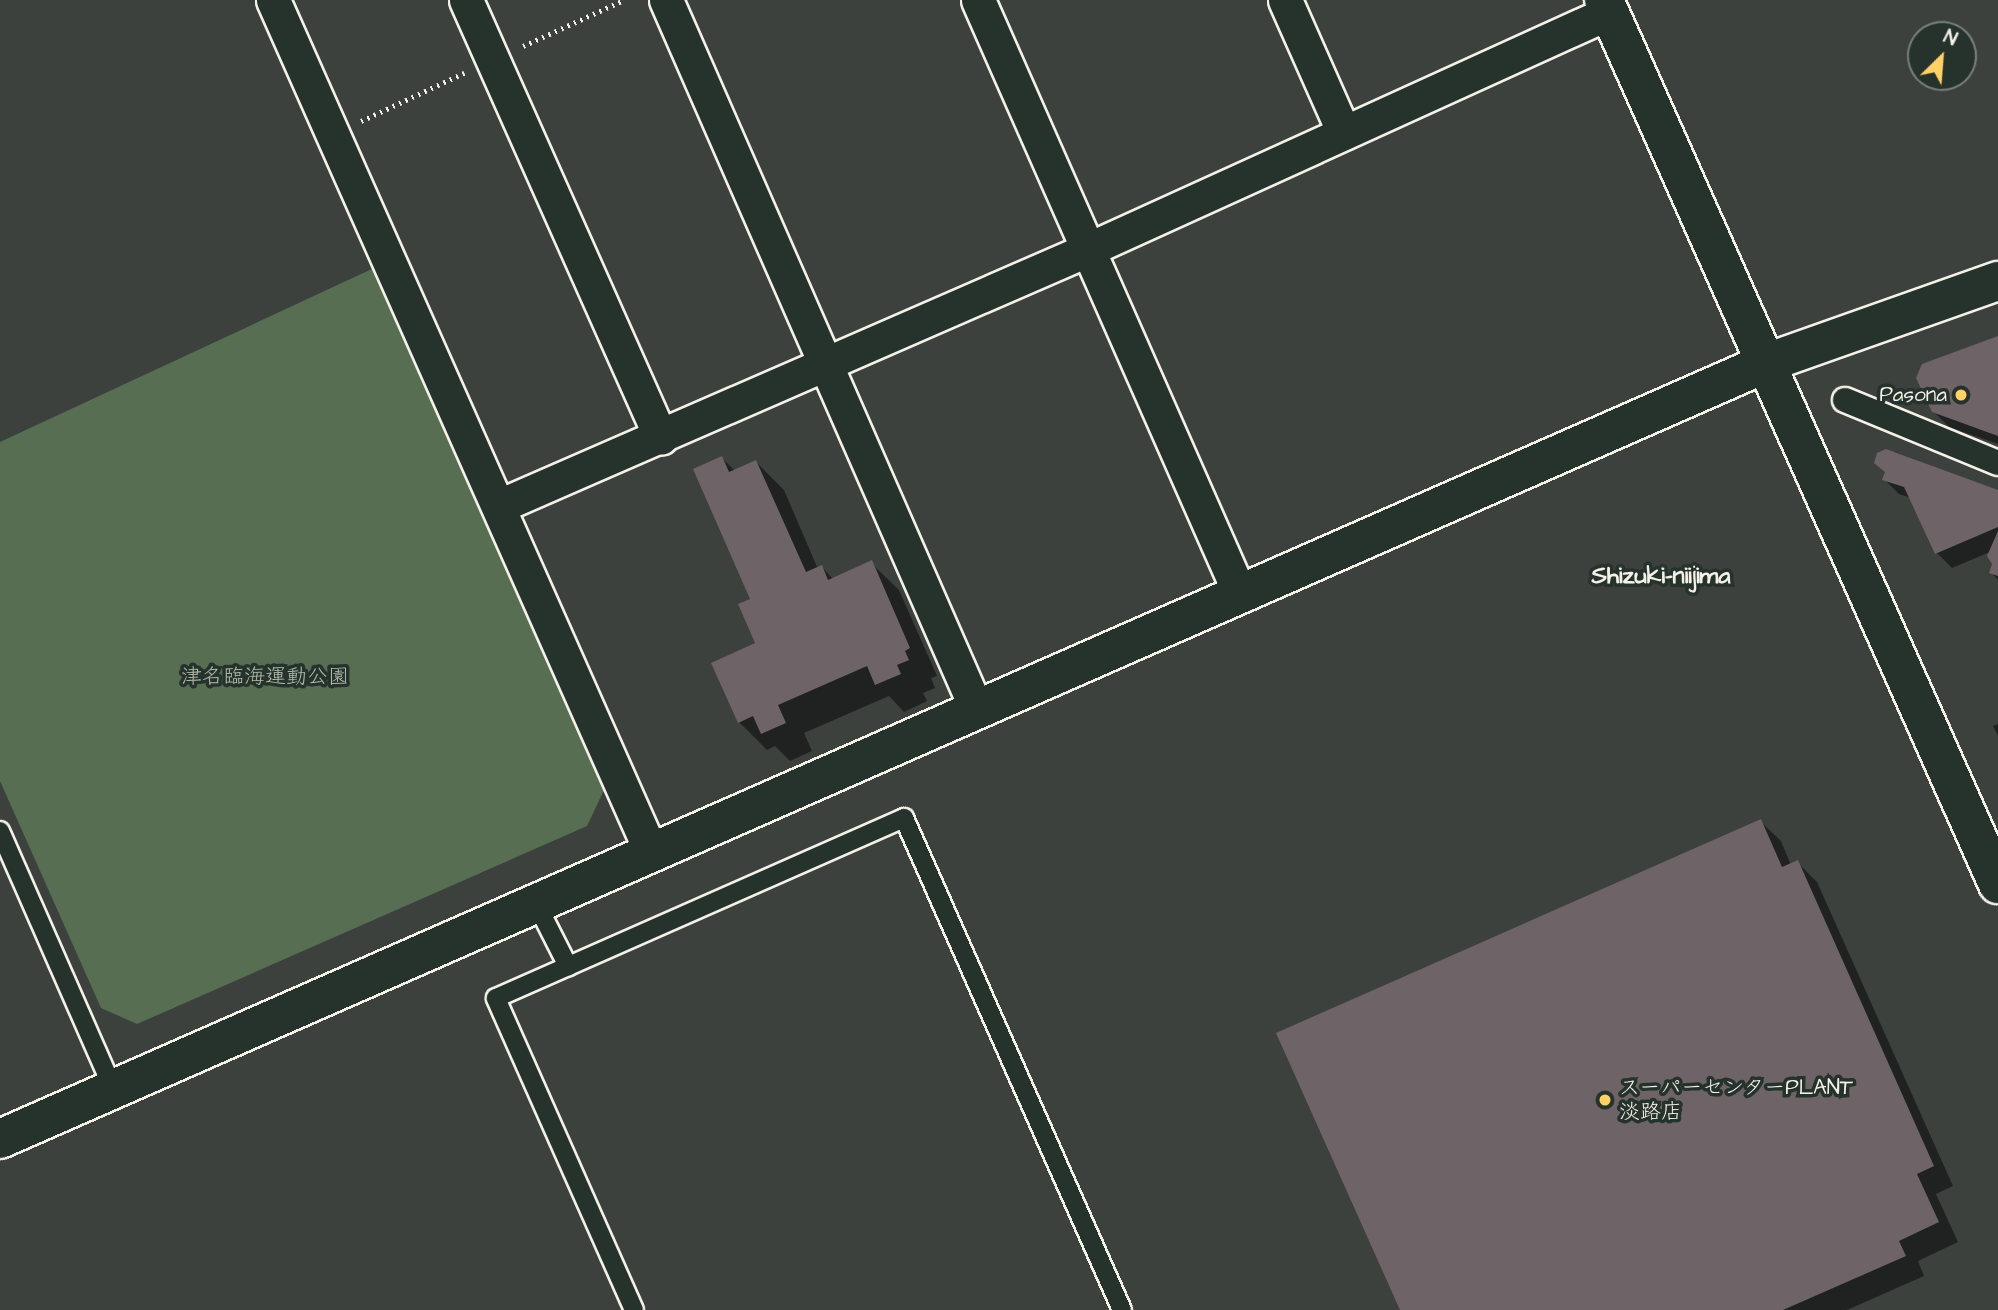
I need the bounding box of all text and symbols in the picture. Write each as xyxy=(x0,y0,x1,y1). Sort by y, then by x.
north arrow xyxy=(1907,21,1977,91)
text: N xyxy=(1939,24,1961,53)
place label: Pasona xyxy=(1879,382,1947,408)
marker: Pasona xyxy=(1953,387,1969,403)
district label: Shizuki-niijima xyxy=(1592,563,1730,591)
park label: 津名臨海運動公園 xyxy=(181,664,349,690)
place label: スーパーセンターPLANT 淡路店 xyxy=(1619,1075,1854,1125)
marker: スーパーセンターPLANT 淡路店 xyxy=(1597,1092,1613,1108)

